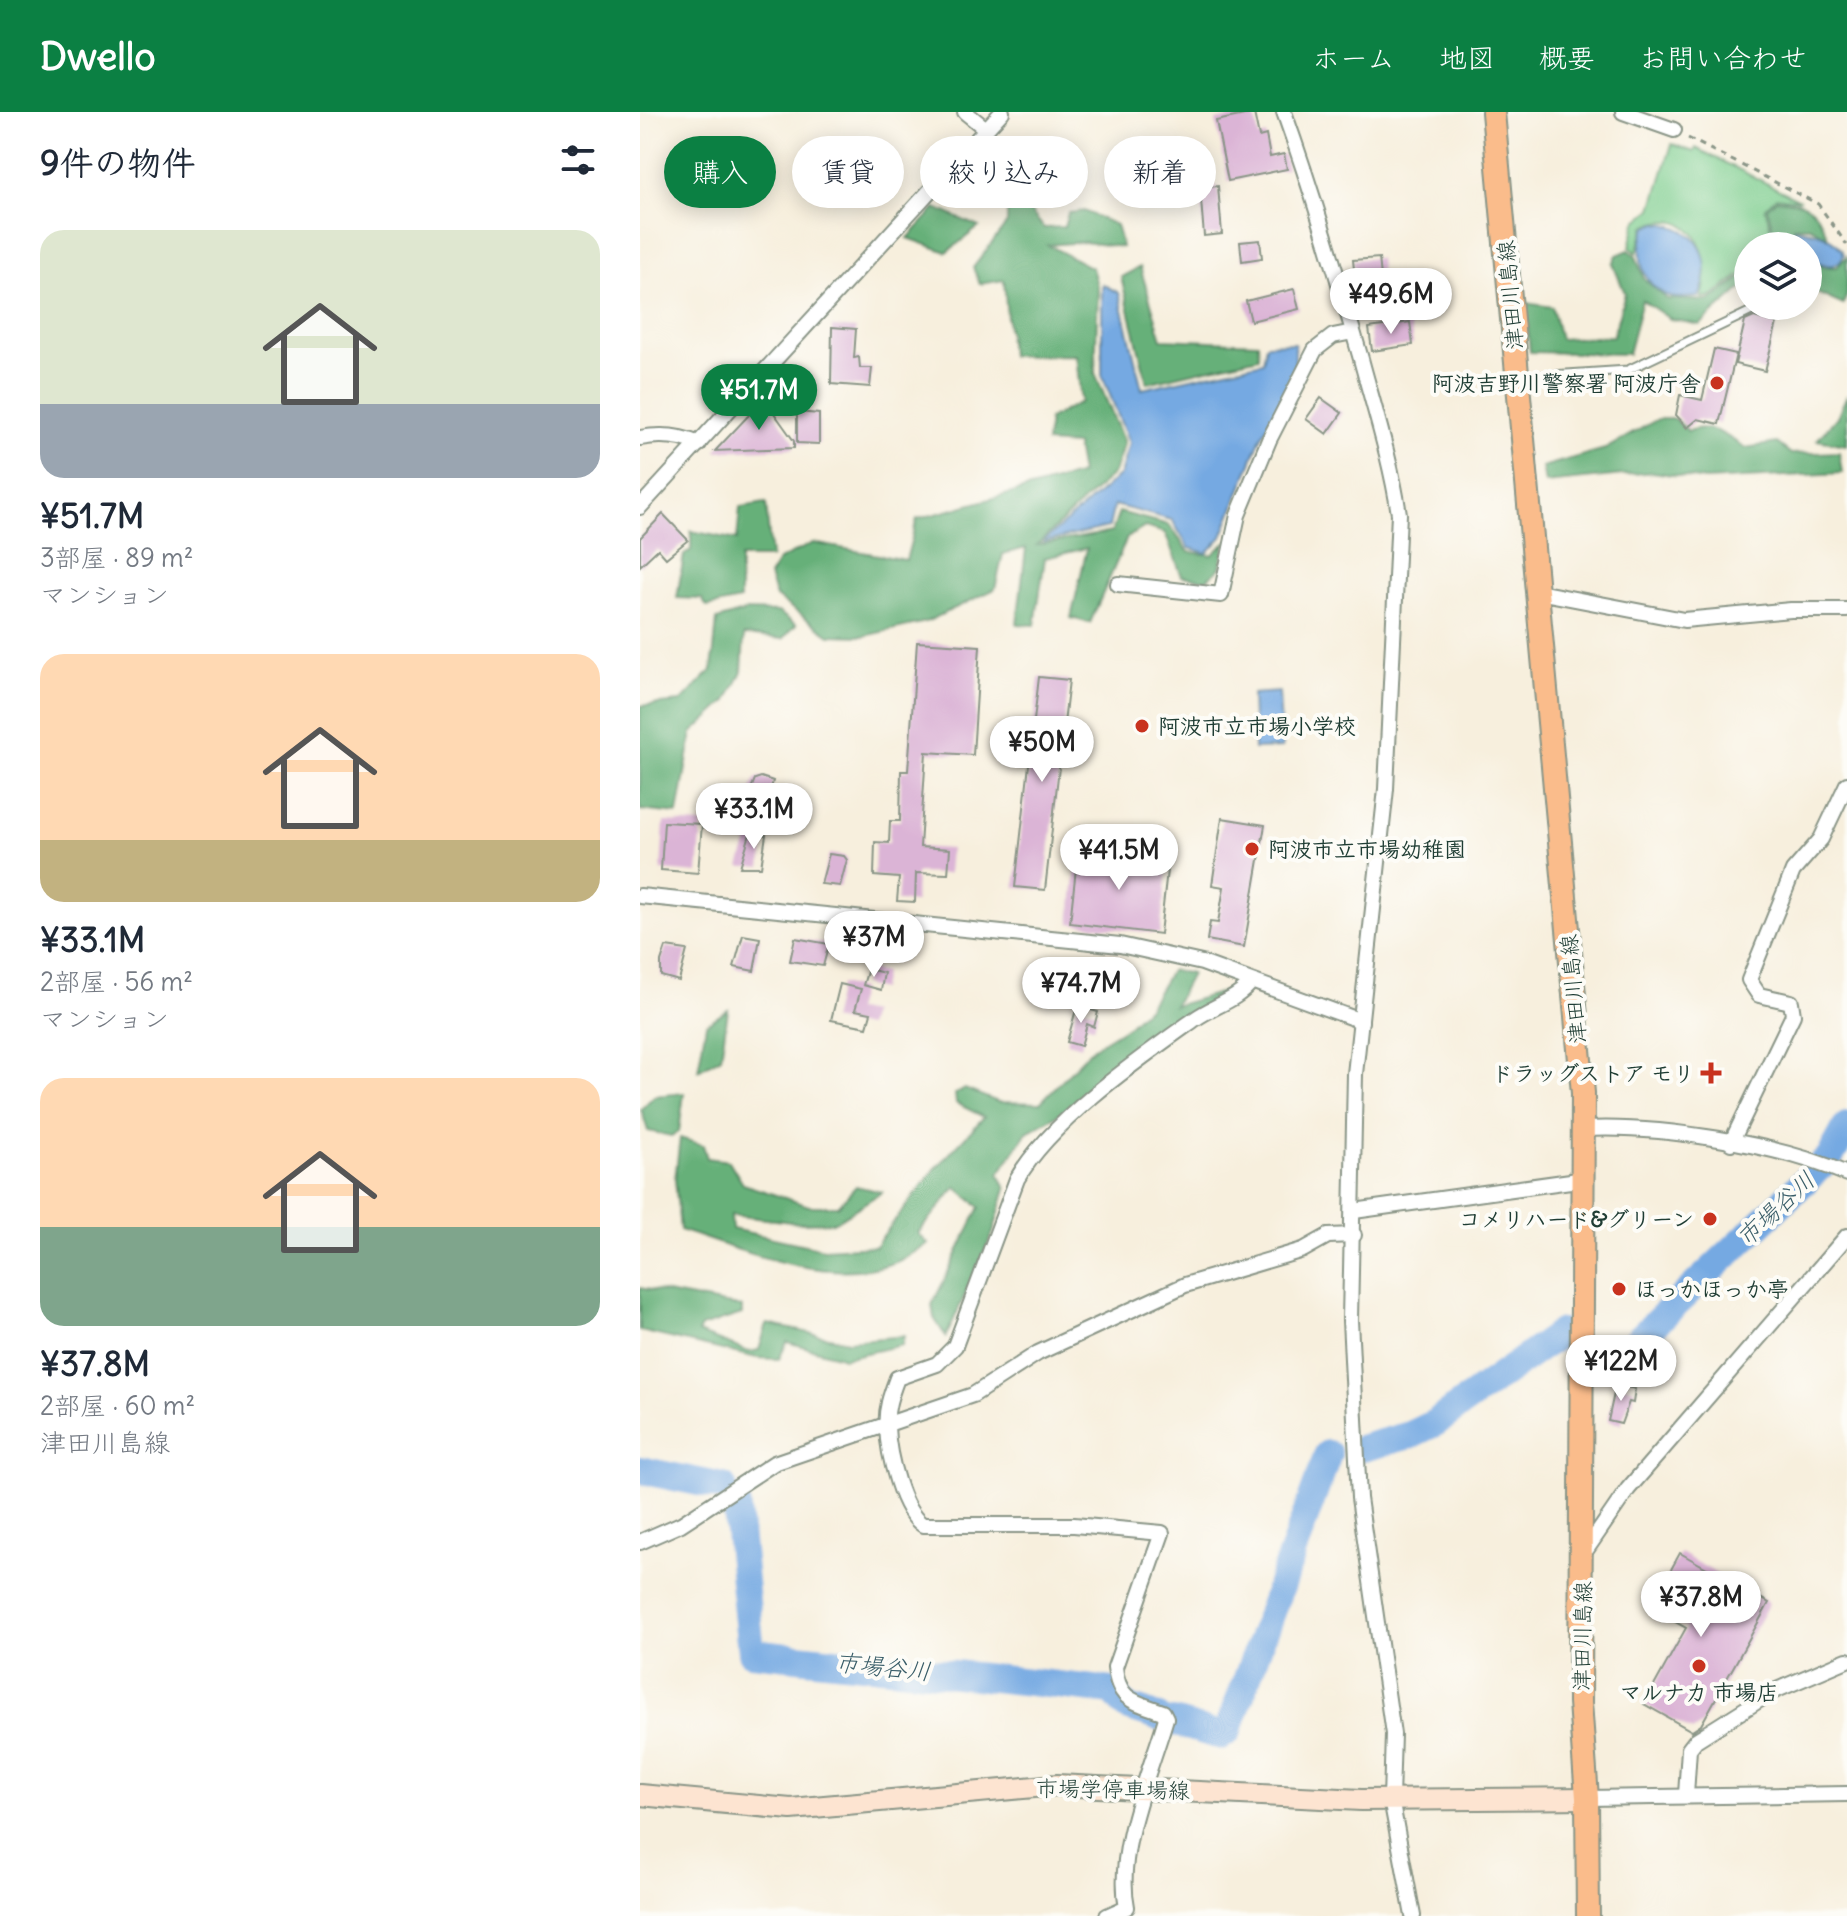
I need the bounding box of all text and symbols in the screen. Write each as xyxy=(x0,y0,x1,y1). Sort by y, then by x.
text: Dwello xyxy=(40,33,156,80)
text: ホーム xyxy=(1312,40,1395,76)
text: 地図 xyxy=(1439,40,1495,76)
text: 概要 xyxy=(1539,40,1595,76)
text: お問い合わせ xyxy=(1639,40,1807,76)
chip: 購入 xyxy=(664,136,776,208)
chip: 賃貸 xyxy=(792,136,904,208)
chip: 絞り込み xyxy=(920,136,1088,208)
chip: 新着 xyxy=(1104,136,1216,208)
icon: filters xyxy=(556,138,600,182)
text: 9件の物件 xyxy=(40,141,196,184)
map controls xyxy=(1734,232,1822,320)
button: layers xyxy=(1734,232,1822,320)
street label: 津田川島線 xyxy=(1491,239,1529,351)
pin: ¥49.6M xyxy=(1326,268,1456,336)
text: ¥49.6M xyxy=(1348,277,1434,310)
icon: home xyxy=(248,282,392,426)
pin: ¥51.7M xyxy=(694,364,824,432)
place label: 阿波吉野川警察署 阿波庁舎 xyxy=(1432,369,1701,397)
text: ¥51.7M xyxy=(719,373,799,406)
marker: 阿波吉野川警察署 阿波庁舎 xyxy=(1708,374,1726,392)
text: ¥51.7M xyxy=(40,494,144,537)
text: 3部屋 · 89 m² xyxy=(40,541,194,574)
text: マンション xyxy=(40,578,169,611)
icon: home xyxy=(248,706,392,850)
place label: 阿波市立市場小学校 xyxy=(1158,712,1356,740)
pin: ¥50M xyxy=(995,716,1089,784)
marker: 阿波市立市場小学校 xyxy=(1133,717,1151,735)
text: ¥50M xyxy=(1008,725,1076,758)
pin: ¥33.1M xyxy=(689,783,819,851)
text: ¥33.1M xyxy=(714,792,794,825)
pin: ¥41.5M xyxy=(1054,824,1184,892)
text: ¥41.5M xyxy=(1078,833,1160,866)
place label: 阿波市立市場幼稚園 xyxy=(1268,835,1466,863)
marker: 阿波市立市場幼稚園 xyxy=(1243,840,1261,858)
pin: ¥37M xyxy=(827,911,921,979)
text: ¥33.1M xyxy=(40,918,145,961)
text: ¥37M xyxy=(842,920,906,953)
street label: 津田川島線 xyxy=(1554,933,1592,1045)
pin: ¥74.7M xyxy=(1016,957,1146,1025)
text: 2部屋 · 56 m² xyxy=(40,965,193,998)
text: ¥74.7M xyxy=(1040,966,1122,999)
text: マンション xyxy=(40,1002,169,1035)
place label: ドラッグストア モリ xyxy=(1491,1059,1695,1087)
marker: ドラッグストア モリ xyxy=(1702,1064,1720,1082)
icon: home xyxy=(248,1130,392,1274)
water label: 市場谷川 xyxy=(1730,1165,1821,1252)
place label: コメリハード&グリーン xyxy=(1458,1205,1694,1233)
marker: コメリハード&グリーン xyxy=(1701,1210,1719,1228)
place label: ほっかほっか亭 xyxy=(1635,1275,1789,1303)
marker: ほっかほっか亭 xyxy=(1610,1280,1628,1298)
pin: ¥122M xyxy=(1565,1335,1677,1403)
text: ¥37.8M xyxy=(40,1342,150,1385)
text: ¥122M xyxy=(1583,1344,1659,1377)
text: 2部屋 · 60 m² xyxy=(40,1389,195,1422)
text: 津田川島線 xyxy=(40,1426,170,1459)
pin: ¥37.8M xyxy=(1636,1571,1766,1639)
text: ¥37.8M xyxy=(1659,1580,1743,1613)
street label: 津田川島線 xyxy=(1567,1581,1597,1691)
water label: 市場谷川 xyxy=(834,1646,932,1686)
marker: マルナカ 市場店 xyxy=(1690,1657,1708,1675)
place label: マルナカ 市場店 xyxy=(1620,1678,1778,1706)
street label: 市場学停車場線 xyxy=(1036,1774,1190,1804)

